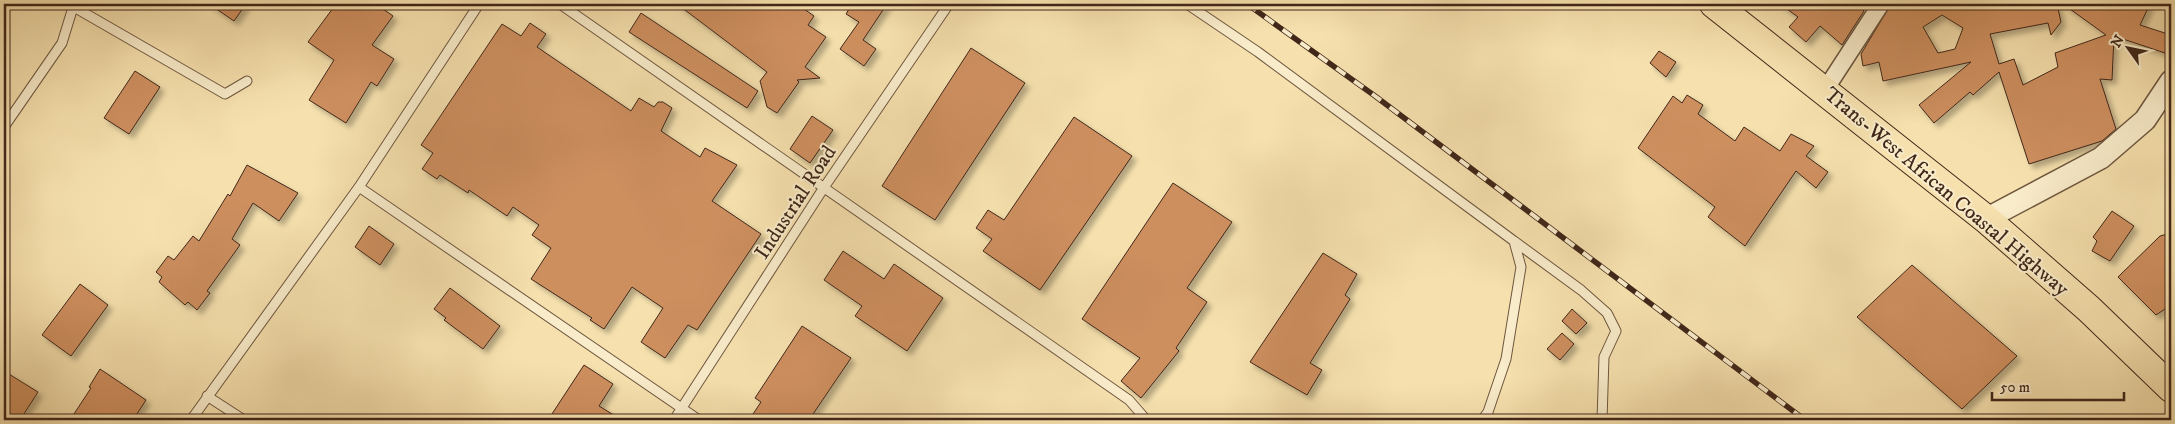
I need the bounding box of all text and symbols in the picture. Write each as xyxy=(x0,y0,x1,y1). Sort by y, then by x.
north arrow xyxy=(2102,22,2152,72)
text: N xyxy=(2107,31,2129,51)
street label: Trans-West African Coastal Highway xyxy=(1819,82,2075,303)
street label: Industrial Road xyxy=(749,140,843,264)
scale bar xyxy=(1992,369,2125,401)
text: 50 m xyxy=(2000,378,2030,397)

